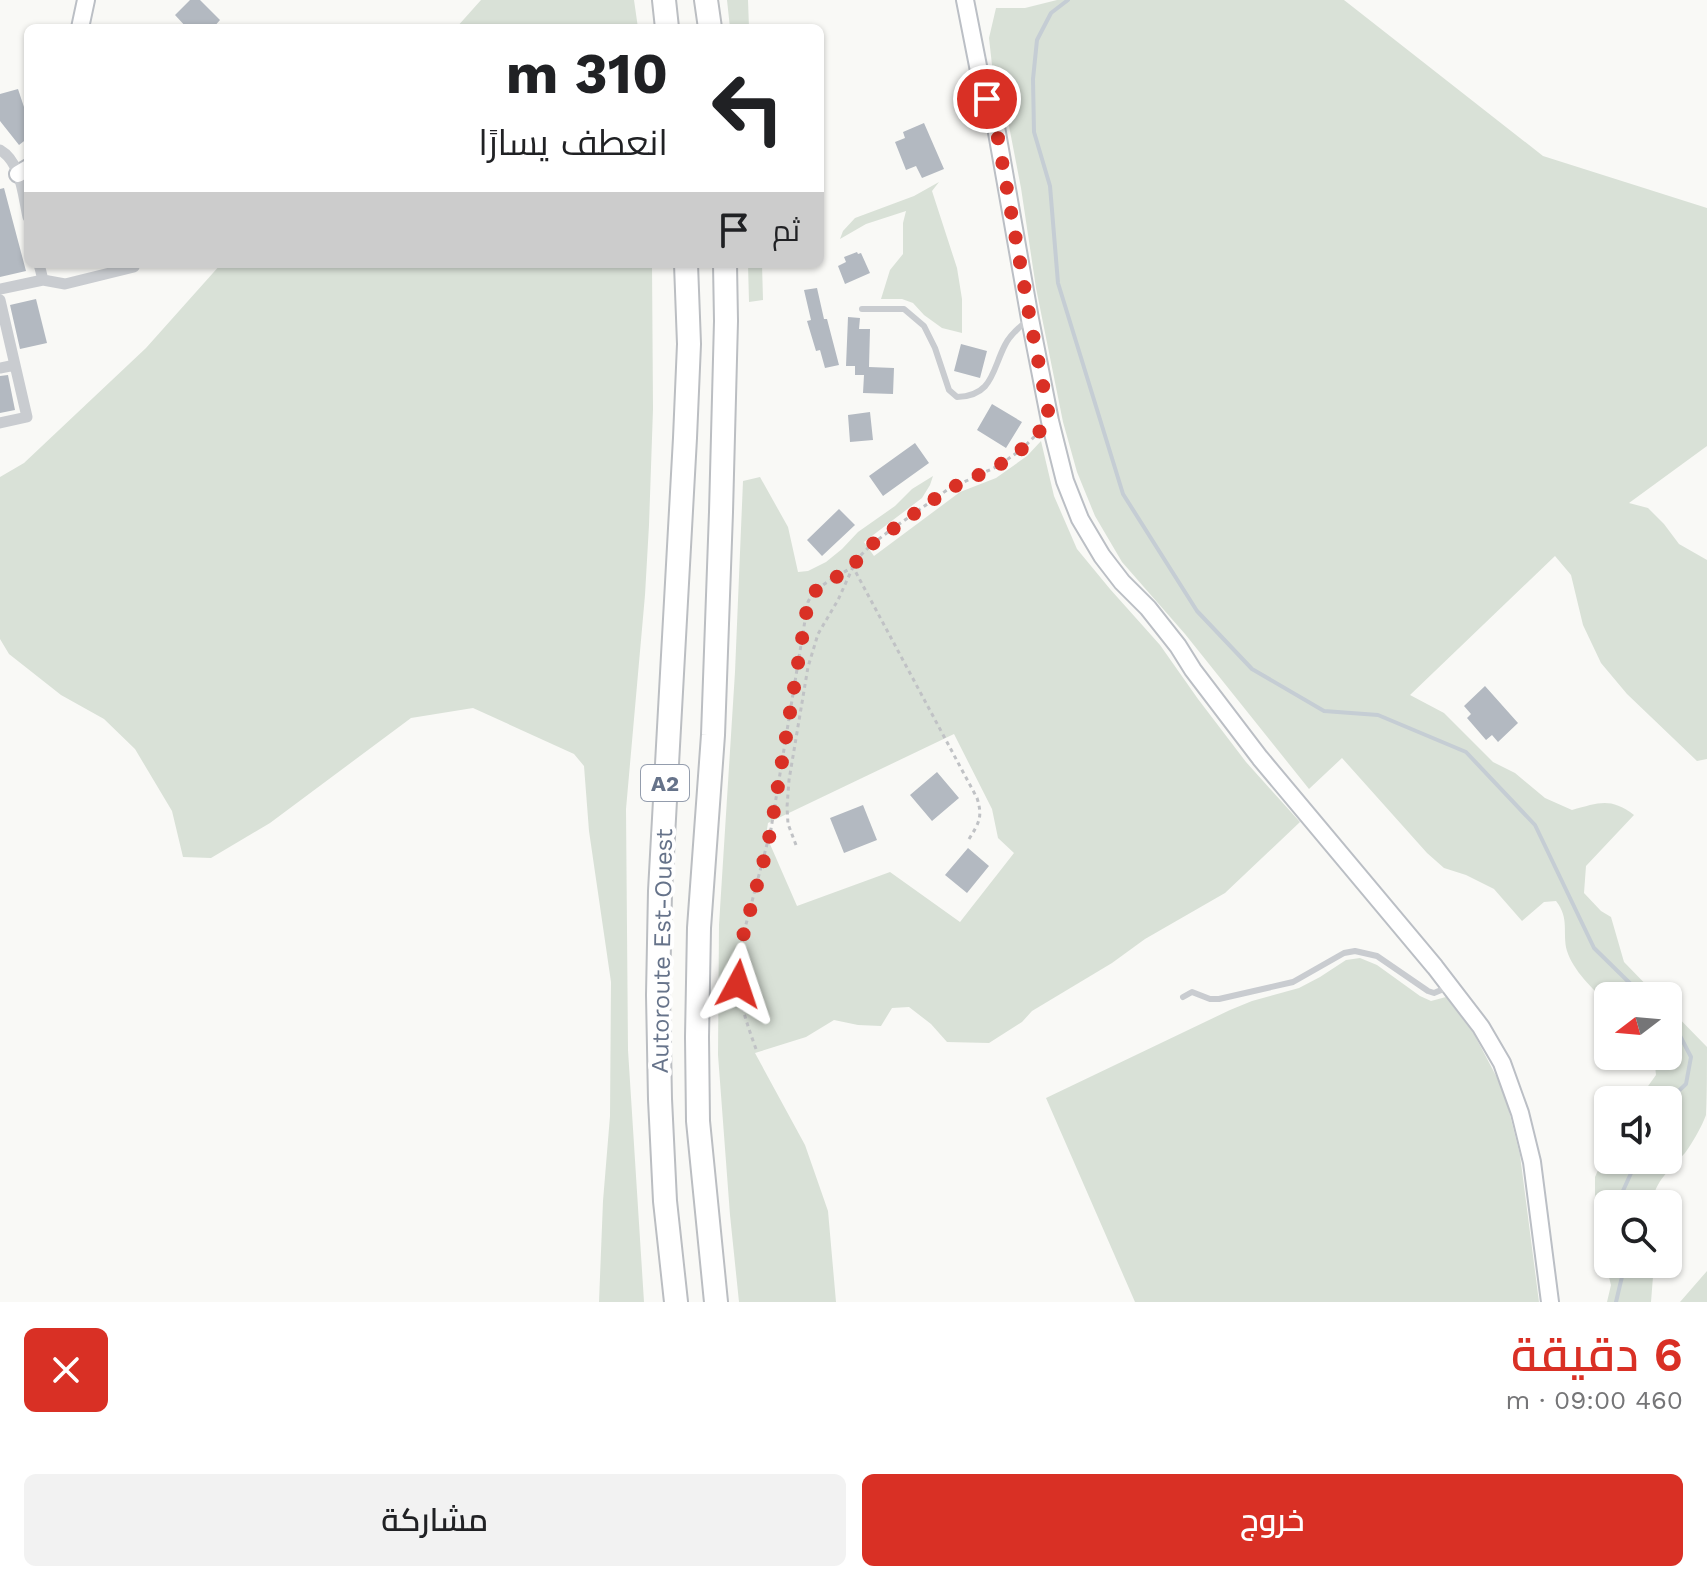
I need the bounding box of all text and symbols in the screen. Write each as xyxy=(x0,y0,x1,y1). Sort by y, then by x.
text: 310 m xyxy=(506,41,668,107)
icon: left xyxy=(696,56,800,160)
pin xyxy=(953,65,1021,133)
icon: arrive xyxy=(965,77,1009,121)
text: انعطف يسارًا xyxy=(478,122,668,164)
icon: arrive xyxy=(712,208,756,252)
text: ثم xyxy=(772,213,800,248)
road number: A2 xyxy=(641,765,689,801)
street label: Autoroute Est-Ouest xyxy=(646,828,678,1074)
position arrow xyxy=(696,942,780,1026)
north arrow xyxy=(1594,982,1682,1070)
map controls xyxy=(1594,982,1682,1278)
button: sound xyxy=(1594,1086,1682,1174)
button: search xyxy=(1594,1190,1682,1278)
text: 6 دقيقة xyxy=(1511,1326,1683,1383)
button: close xyxy=(24,1328,108,1412)
text: 460 m · 09:00 xyxy=(1506,1385,1683,1415)
button: مشاركة xyxy=(24,1474,846,1566)
button: خروج xyxy=(862,1474,1683,1566)

